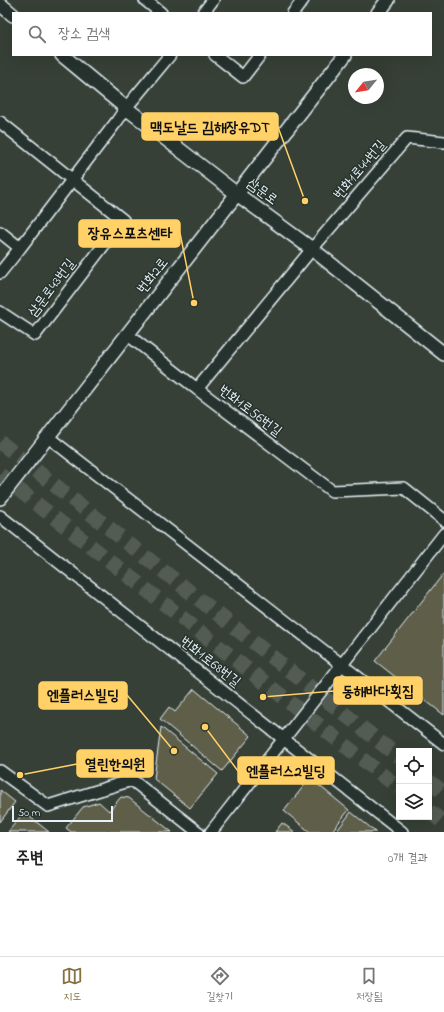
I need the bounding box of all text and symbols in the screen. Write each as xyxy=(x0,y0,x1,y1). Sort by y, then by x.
search box xyxy=(12,12,432,56)
icon: search xyxy=(26,23,48,45)
text: 장소 검색 xyxy=(58,23,110,45)
north arrow xyxy=(348,68,384,104)
callout: 맥도날드 김해장유DT xyxy=(142,113,278,140)
text: 맥도날드 김해장유DT xyxy=(150,117,270,139)
street label: 번화1로44번길 xyxy=(329,135,392,204)
street label: 삼문로 xyxy=(242,174,282,210)
callout: 장유스포츠센타 xyxy=(79,220,180,247)
text: 장유스포츠센타 xyxy=(88,223,173,245)
street label: 번화2로 xyxy=(132,253,174,299)
street label: 삼문로43번길 xyxy=(23,254,81,321)
street label: 번화1로56번길 xyxy=(214,380,287,442)
street label: 번화1로68번길 xyxy=(175,631,245,693)
callout: 동해바다횟집 xyxy=(334,677,422,704)
text: 동해바다횟집 xyxy=(342,681,414,703)
callout: 엔플러스빌딩 xyxy=(39,682,127,709)
text: 엔플러스빌딩 xyxy=(47,685,119,707)
map controls xyxy=(396,748,432,820)
button: locate xyxy=(396,748,432,784)
callout: 열린한의원 xyxy=(77,750,153,777)
text: 열린한의원 xyxy=(85,754,145,776)
callout: 엔플러스2빌딩 xyxy=(238,757,334,784)
text: 엔플러스2빌딩 xyxy=(246,761,326,783)
button: layers xyxy=(396,784,432,820)
scale bar xyxy=(12,804,113,823)
text: 50 m xyxy=(18,805,40,821)
text: 주변 xyxy=(16,846,43,871)
text: 0개 결과 xyxy=(388,849,428,868)
tab: 지도 xyxy=(61,965,83,1005)
tab: 길찾기 xyxy=(206,965,233,1005)
tab: 저장됨 xyxy=(356,965,383,1005)

